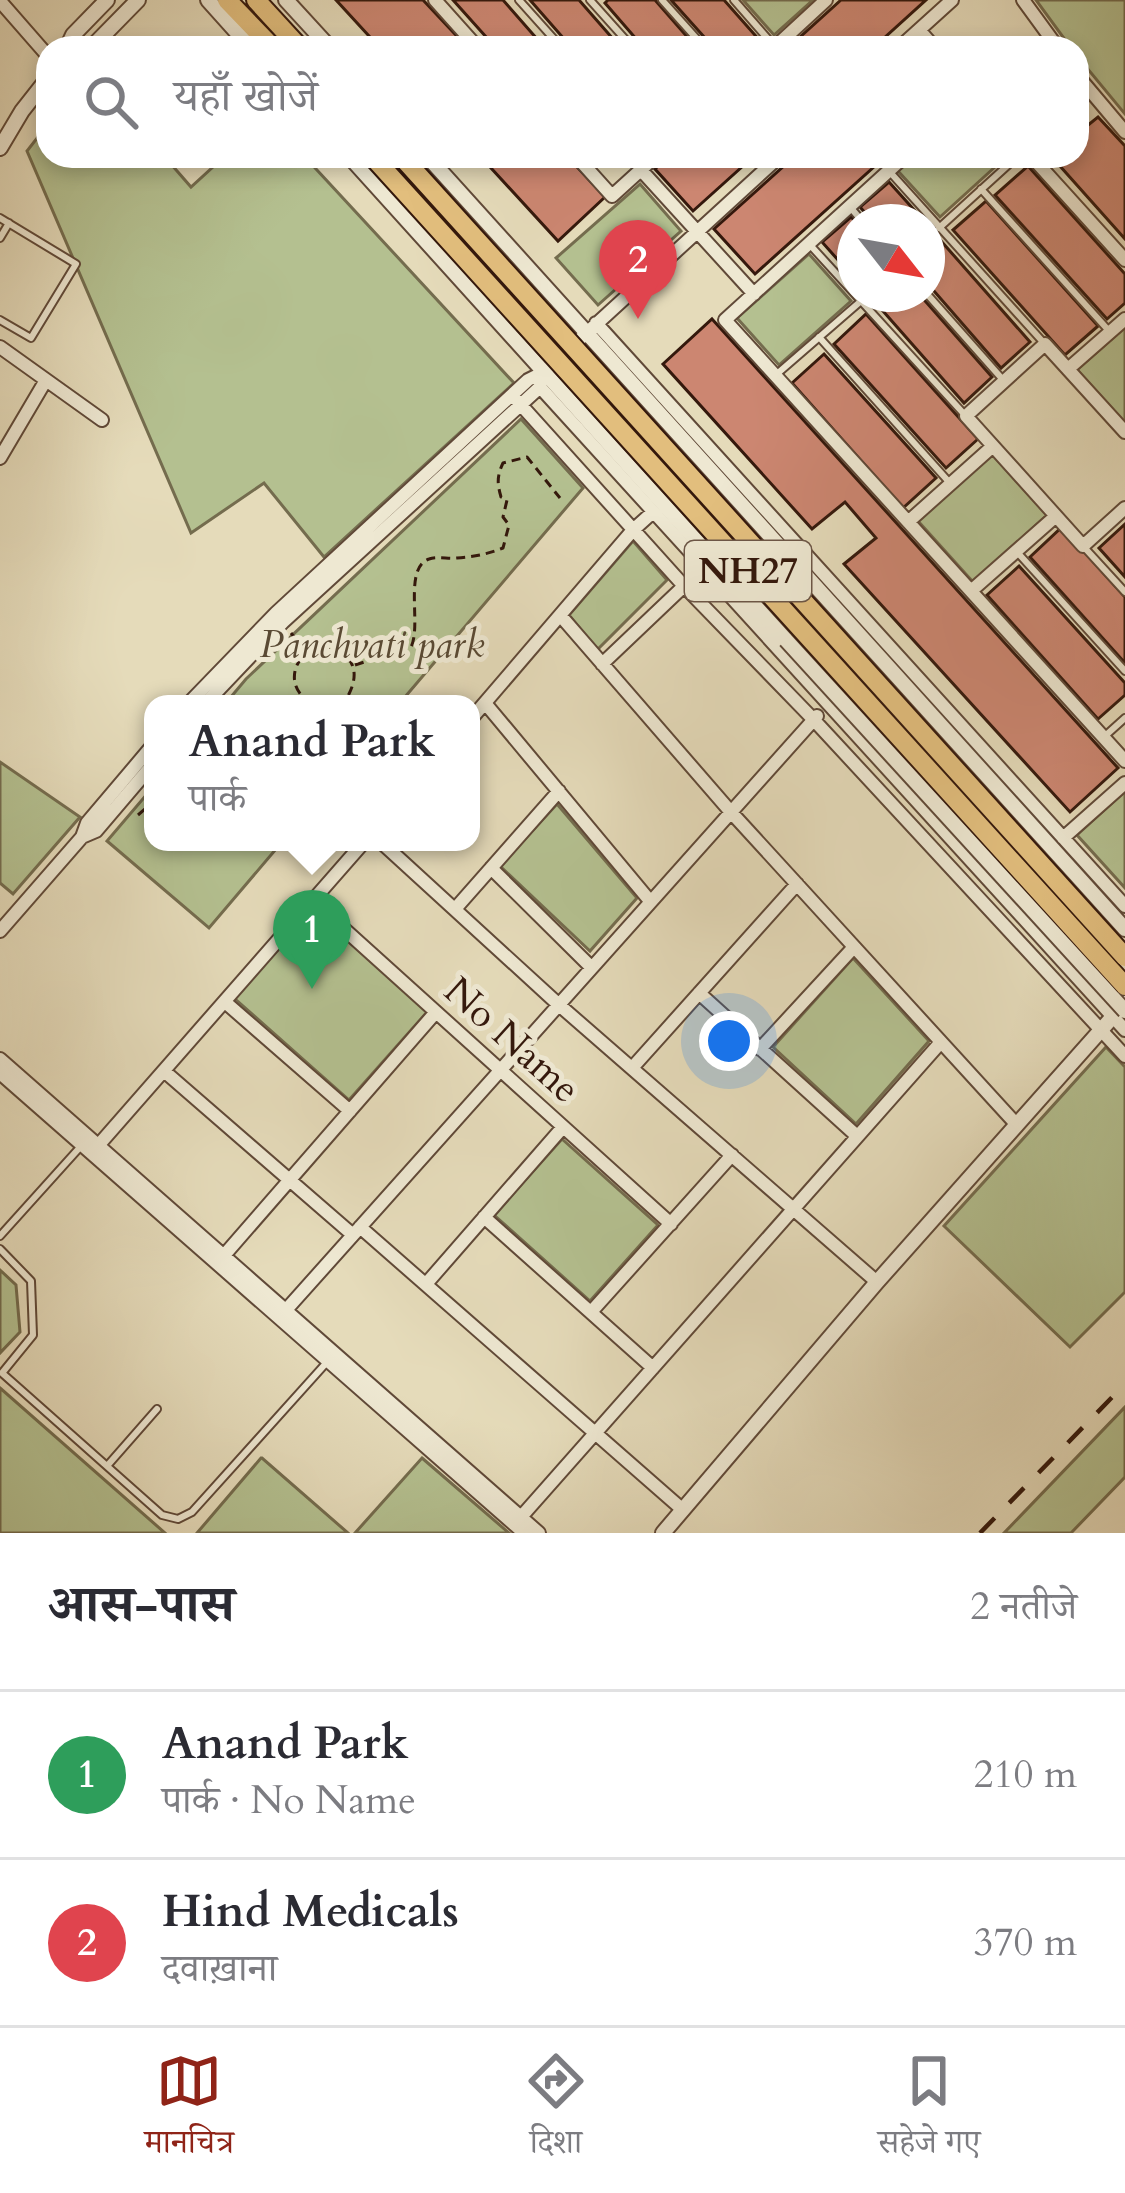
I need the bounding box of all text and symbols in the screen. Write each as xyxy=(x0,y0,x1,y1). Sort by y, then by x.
search box xyxy=(36,36,1089,168)
text: यहाँ खोजें xyxy=(174,66,318,127)
icon: search xyxy=(78,69,144,135)
north arrow xyxy=(837,204,945,312)
pin: 2 xyxy=(599,220,677,319)
road number: NH27 xyxy=(685,541,811,601)
park label: Panchvati park xyxy=(259,618,485,671)
popup xyxy=(144,695,480,851)
text: Anand Park xyxy=(189,711,435,772)
text: पार्क xyxy=(189,772,246,825)
pin: 1 xyxy=(273,890,351,989)
street label: No Name xyxy=(433,965,591,1115)
your location xyxy=(699,1011,759,1071)
text: आस-पास xyxy=(48,1570,234,1640)
text: 2 नतीजे xyxy=(970,1580,1077,1633)
text: Anand Park xyxy=(162,1713,409,1774)
text: 1 xyxy=(77,1748,97,1801)
text: 210 m xyxy=(974,1748,1077,1801)
text: पार्क · No Name xyxy=(162,1774,416,1827)
text: Hind Medicals xyxy=(162,1881,459,1942)
text: 2 xyxy=(77,1916,97,1969)
text: 370 m xyxy=(974,1916,1077,1969)
text: दवाख़ाना xyxy=(162,1942,277,1995)
tab: मानचित्र xyxy=(144,2048,234,2174)
tab: दिशा xyxy=(523,2048,589,2174)
tab: सहेजे गए xyxy=(878,2048,981,2174)

